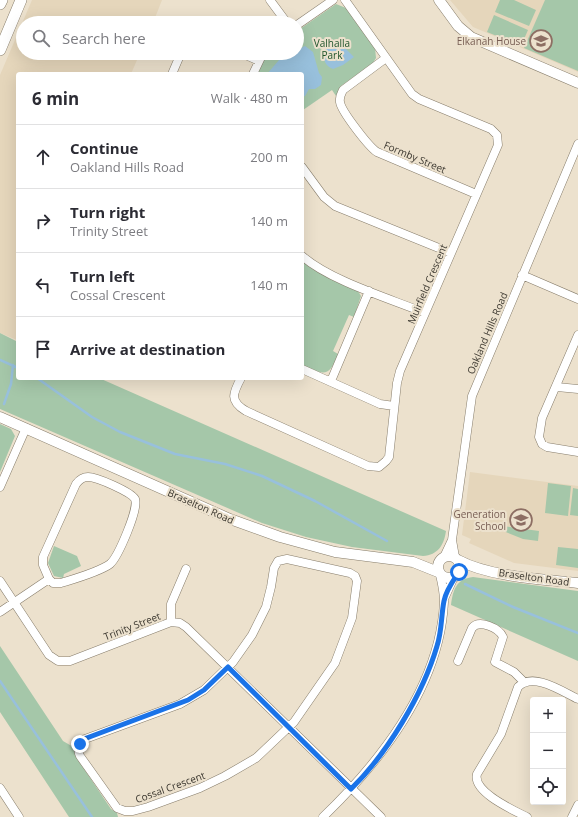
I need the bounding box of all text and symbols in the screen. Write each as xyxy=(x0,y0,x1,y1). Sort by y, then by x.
search box xyxy=(16,16,304,60)
icon: search xyxy=(30,27,52,49)
text: Search here xyxy=(62,28,146,48)
school or university icon: Elkanah House xyxy=(528,28,554,54)
place label: Elkanah House xyxy=(457,34,526,48)
park label: Valhalla Park xyxy=(314,36,350,62)
text: 6 min xyxy=(32,87,79,110)
text: Walk · 480 m xyxy=(211,89,288,107)
text: Continue xyxy=(70,138,138,158)
street label: Formby Street xyxy=(382,138,449,177)
icon: ahead xyxy=(32,146,54,168)
text: 200 m xyxy=(250,148,288,166)
text: Oakland Hills Road xyxy=(70,158,184,176)
text: Turn right xyxy=(70,202,145,222)
icon: right xyxy=(32,210,54,232)
text: 140 m xyxy=(250,212,288,230)
text: Trinity Street xyxy=(70,222,148,240)
street label: Muirfield Crescent xyxy=(404,242,450,326)
text: Turn left xyxy=(70,266,135,286)
icon: left xyxy=(32,274,54,296)
text: 140 m xyxy=(250,276,288,294)
text: Cossal Crescent xyxy=(70,286,165,304)
street label: Oakland Hills Road xyxy=(463,290,511,376)
icon: arrive xyxy=(32,338,54,360)
text: Arrive at destination xyxy=(70,339,225,359)
street label: Braselton Road xyxy=(166,485,236,527)
place label: Generation School xyxy=(453,507,506,533)
school or university icon: Generation School xyxy=(508,507,534,533)
route start xyxy=(450,563,468,581)
street label: Braselton Road xyxy=(498,565,570,589)
street label: Trinity Street xyxy=(102,609,163,643)
map controls xyxy=(530,697,566,805)
button: + xyxy=(530,697,566,733)
button: − xyxy=(530,733,566,769)
route end xyxy=(71,735,89,753)
street label: Cossal Crescent xyxy=(133,768,207,806)
button: locate xyxy=(530,769,566,805)

